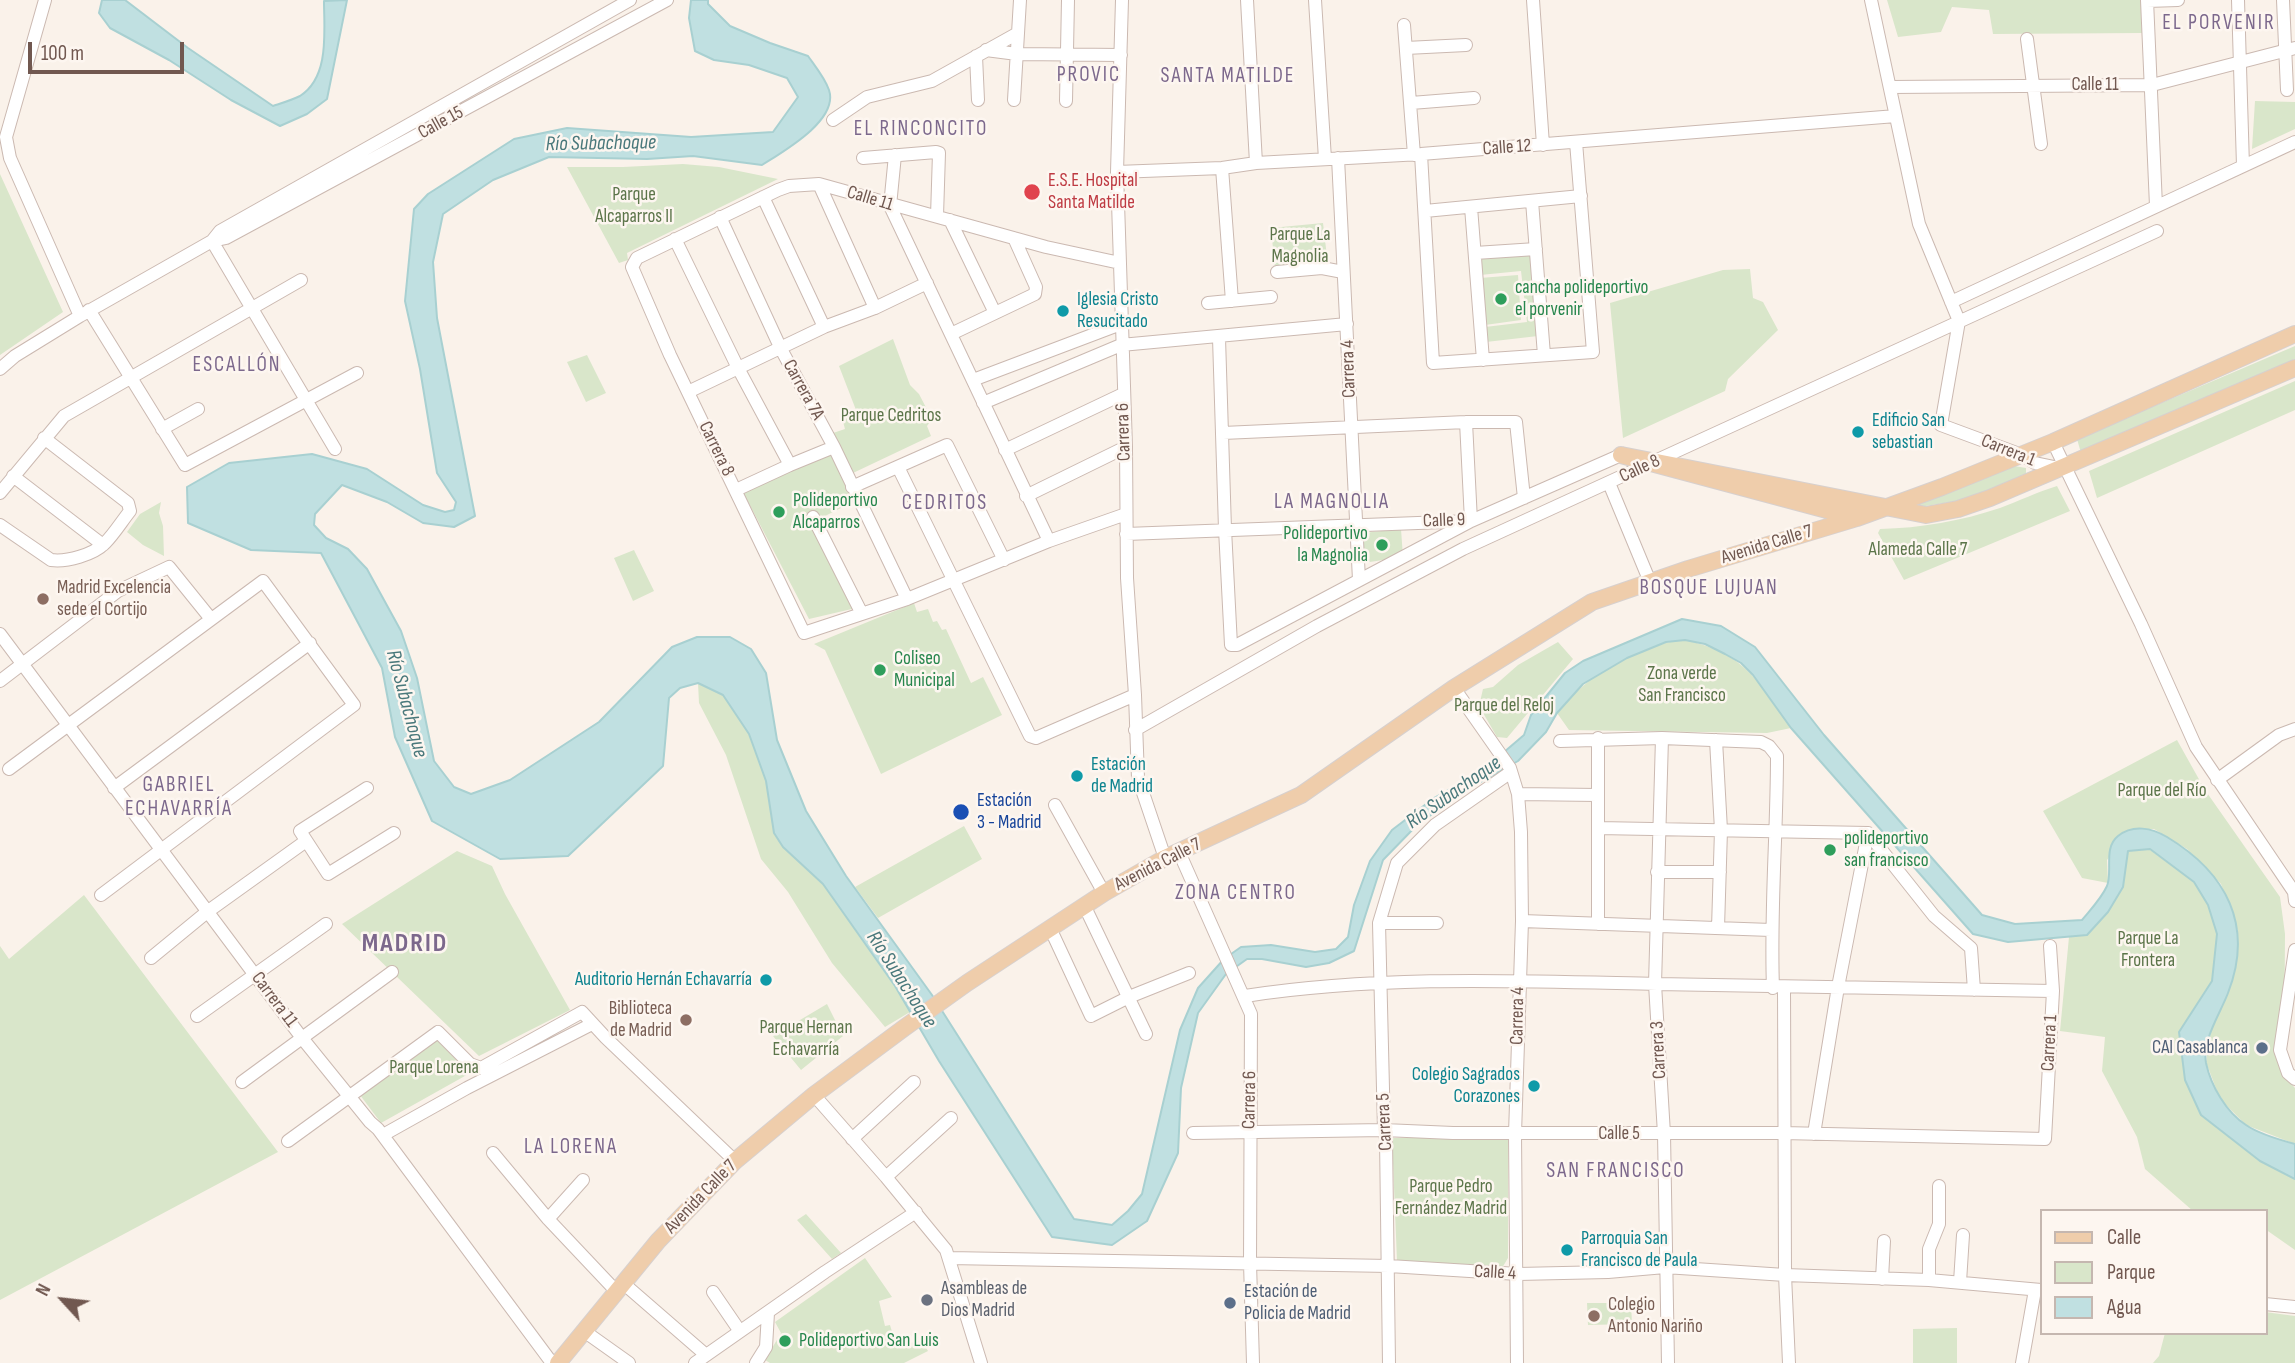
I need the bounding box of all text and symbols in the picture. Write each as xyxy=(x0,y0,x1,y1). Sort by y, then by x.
district label: EL PORVENIR xyxy=(2164,11,2274,37)
scale bar xyxy=(32,28,187,72)
text: 100 m xyxy=(41,41,84,66)
district label: PROVIC xyxy=(1058,63,1120,89)
district label: SANTA MATILDE xyxy=(1162,64,1294,90)
street label: Calle 11 xyxy=(2071,74,2119,96)
street label: Calle 15 xyxy=(414,101,468,145)
district label: EL RINCONCITO xyxy=(855,117,987,143)
water label: Río Subachoque xyxy=(546,130,656,158)
street label: Calle 12 xyxy=(1482,135,1532,161)
place label: E.S.E. Hospital Santa Matilde xyxy=(1048,170,1138,214)
street label: Calle 11 xyxy=(844,181,896,217)
marker: E.S.E. Hospital Santa Matilde xyxy=(1022,182,1042,202)
park label: Parque Alcaparros II xyxy=(595,184,673,228)
park label: Parque La Magnolia xyxy=(1269,224,1331,268)
place label: cancha polideportivo el porvenir xyxy=(1515,277,1648,321)
place label: Iglesia Cristo Resucitado xyxy=(1077,289,1159,333)
marker: cancha polideportivo el porvenir xyxy=(1493,291,1509,307)
marker: Iglesia Cristo Resucitado xyxy=(1055,303,1071,319)
street label: Carrera 4 xyxy=(1337,340,1361,398)
district label: ESCALLÓN xyxy=(193,353,281,379)
street label: Carrera 7A xyxy=(777,356,829,424)
street label: Carrera 6 xyxy=(1112,402,1136,462)
park label: Parque Cedritos xyxy=(841,405,941,427)
place label: Edificio San sebastian xyxy=(1872,410,1945,454)
street label: Carrera 8 xyxy=(693,418,739,480)
marker: Edificio San sebastian xyxy=(1850,424,1866,440)
street label: Carrera 1 xyxy=(1977,430,2039,472)
street label: Calle 8 xyxy=(1616,450,1664,488)
place label: Polideportivo Alcaparros xyxy=(793,490,878,534)
district label: LA MAGNOLIA xyxy=(1275,490,1389,516)
district label: CEDRITOS xyxy=(903,491,987,517)
marker: Polideportivo Alcaparros xyxy=(771,504,787,520)
street label: Calle 9 xyxy=(1422,509,1466,533)
street label: Avenida Calle 7 xyxy=(1719,520,1815,570)
place label: Polideportivo la Magnolia xyxy=(1283,523,1368,567)
marker: Polideportivo la Magnolia xyxy=(1374,537,1390,553)
park label: Alameda Calle 7 xyxy=(1869,539,1967,561)
district label: BOSQUE LUJUAN xyxy=(1641,576,1777,602)
place label: Madrid Excelencia sede el Cortijo xyxy=(57,577,171,621)
marker: Madrid Excelencia sede el Cortijo xyxy=(35,591,51,607)
water label: Río Subachoque xyxy=(380,647,432,761)
place label: Coliseo Municipal xyxy=(894,648,955,692)
marker: Coliseo Municipal xyxy=(872,662,888,678)
park label: Zona verde San Francisco xyxy=(1638,663,1726,707)
park label: Parque del Reloj xyxy=(1454,695,1554,717)
water label: Río Subachoque xyxy=(1402,751,1506,835)
place label: Estación de Madrid xyxy=(1091,754,1153,798)
marker: Estación de Madrid xyxy=(1069,768,1085,784)
district label: GABRIEL ECHAVARRÍA xyxy=(126,773,232,823)
park label: Parque del Río xyxy=(2117,780,2207,802)
place label: Estación 3 - Madrid xyxy=(977,790,1041,834)
marker: Estación 3 - Madrid xyxy=(951,802,971,822)
place label: polideportivo san francisco xyxy=(1844,828,1929,872)
street label: Avenida Calle 7 xyxy=(1111,833,1205,897)
marker: polideportivo san francisco xyxy=(1822,842,1838,858)
district label: ZONA CENTRO xyxy=(1176,881,1296,907)
water label: Río Subachoque xyxy=(860,927,942,1033)
district label: MADRID xyxy=(363,928,447,960)
park label: Parque La Frontera xyxy=(2117,928,2179,972)
street label: Carrera 11 xyxy=(246,968,302,1032)
place label: Auditorio Hernán Echavarría xyxy=(575,969,752,991)
marker: Auditorio Hernán Echavarría xyxy=(758,972,774,988)
street label: Carrera 4 xyxy=(1506,987,1530,1045)
place label: Biblioteca de Madrid xyxy=(609,998,672,1042)
marker: Biblioteca de Madrid xyxy=(678,1012,694,1028)
street label: Carrera 1 xyxy=(2037,1014,2063,1072)
park label: Parque Hernan Echavarría xyxy=(759,1017,853,1061)
street label: Carrera 3 xyxy=(1646,1020,1672,1080)
place label: CAI Casablanca xyxy=(2152,1037,2248,1059)
marker: CAI Casablanca xyxy=(2254,1040,2270,1056)
park label: Parque Lorena xyxy=(389,1057,479,1079)
place label: Colegio Sagrados Corazones xyxy=(1412,1064,1520,1108)
street label: Carrera 6 xyxy=(1238,1071,1262,1129)
marker: Colegio Sagrados Corazones xyxy=(1526,1078,1542,1094)
street label: Carrera 5 xyxy=(1372,1093,1398,1151)
street label: Calle 5 xyxy=(1598,1123,1640,1145)
district label: LA LORENA xyxy=(525,1135,617,1161)
street label: Avenida Calle 7 xyxy=(660,1155,742,1239)
district label: SAN FRANCISCO xyxy=(1548,1159,1684,1185)
park label: Parque Pedro Fernández Madrid xyxy=(1395,1176,1507,1220)
legend xyxy=(2039,1209,2267,1335)
text: Calle xyxy=(2107,1225,2141,1250)
place label: Parroquia San Francisco de Paula xyxy=(1581,1228,1698,1272)
marker: Parroquia San Francisco de Paula xyxy=(1559,1242,1575,1258)
text: Parque xyxy=(2107,1260,2155,1285)
street label: Calle 4 xyxy=(1473,1261,1517,1285)
north arrow xyxy=(28,1265,98,1335)
place label: Asambleas de Dios Madrid xyxy=(941,1278,1027,1322)
text: N xyxy=(31,1280,56,1300)
place label: Estación de Policia de Madrid xyxy=(1244,1281,1351,1325)
marker: Asambleas de Dios Madrid xyxy=(919,1292,935,1308)
place label: Colegio Antonio Nariño xyxy=(1608,1294,1703,1338)
marker: Estación de Policia de Madrid xyxy=(1222,1295,1238,1311)
text: Agua xyxy=(2107,1295,2142,1320)
marker: Colegio Antonio Nariño xyxy=(1586,1308,1602,1324)
place label: Polideportivo San Luis xyxy=(799,1330,939,1352)
marker: Polideportivo San Luis xyxy=(777,1333,793,1349)

